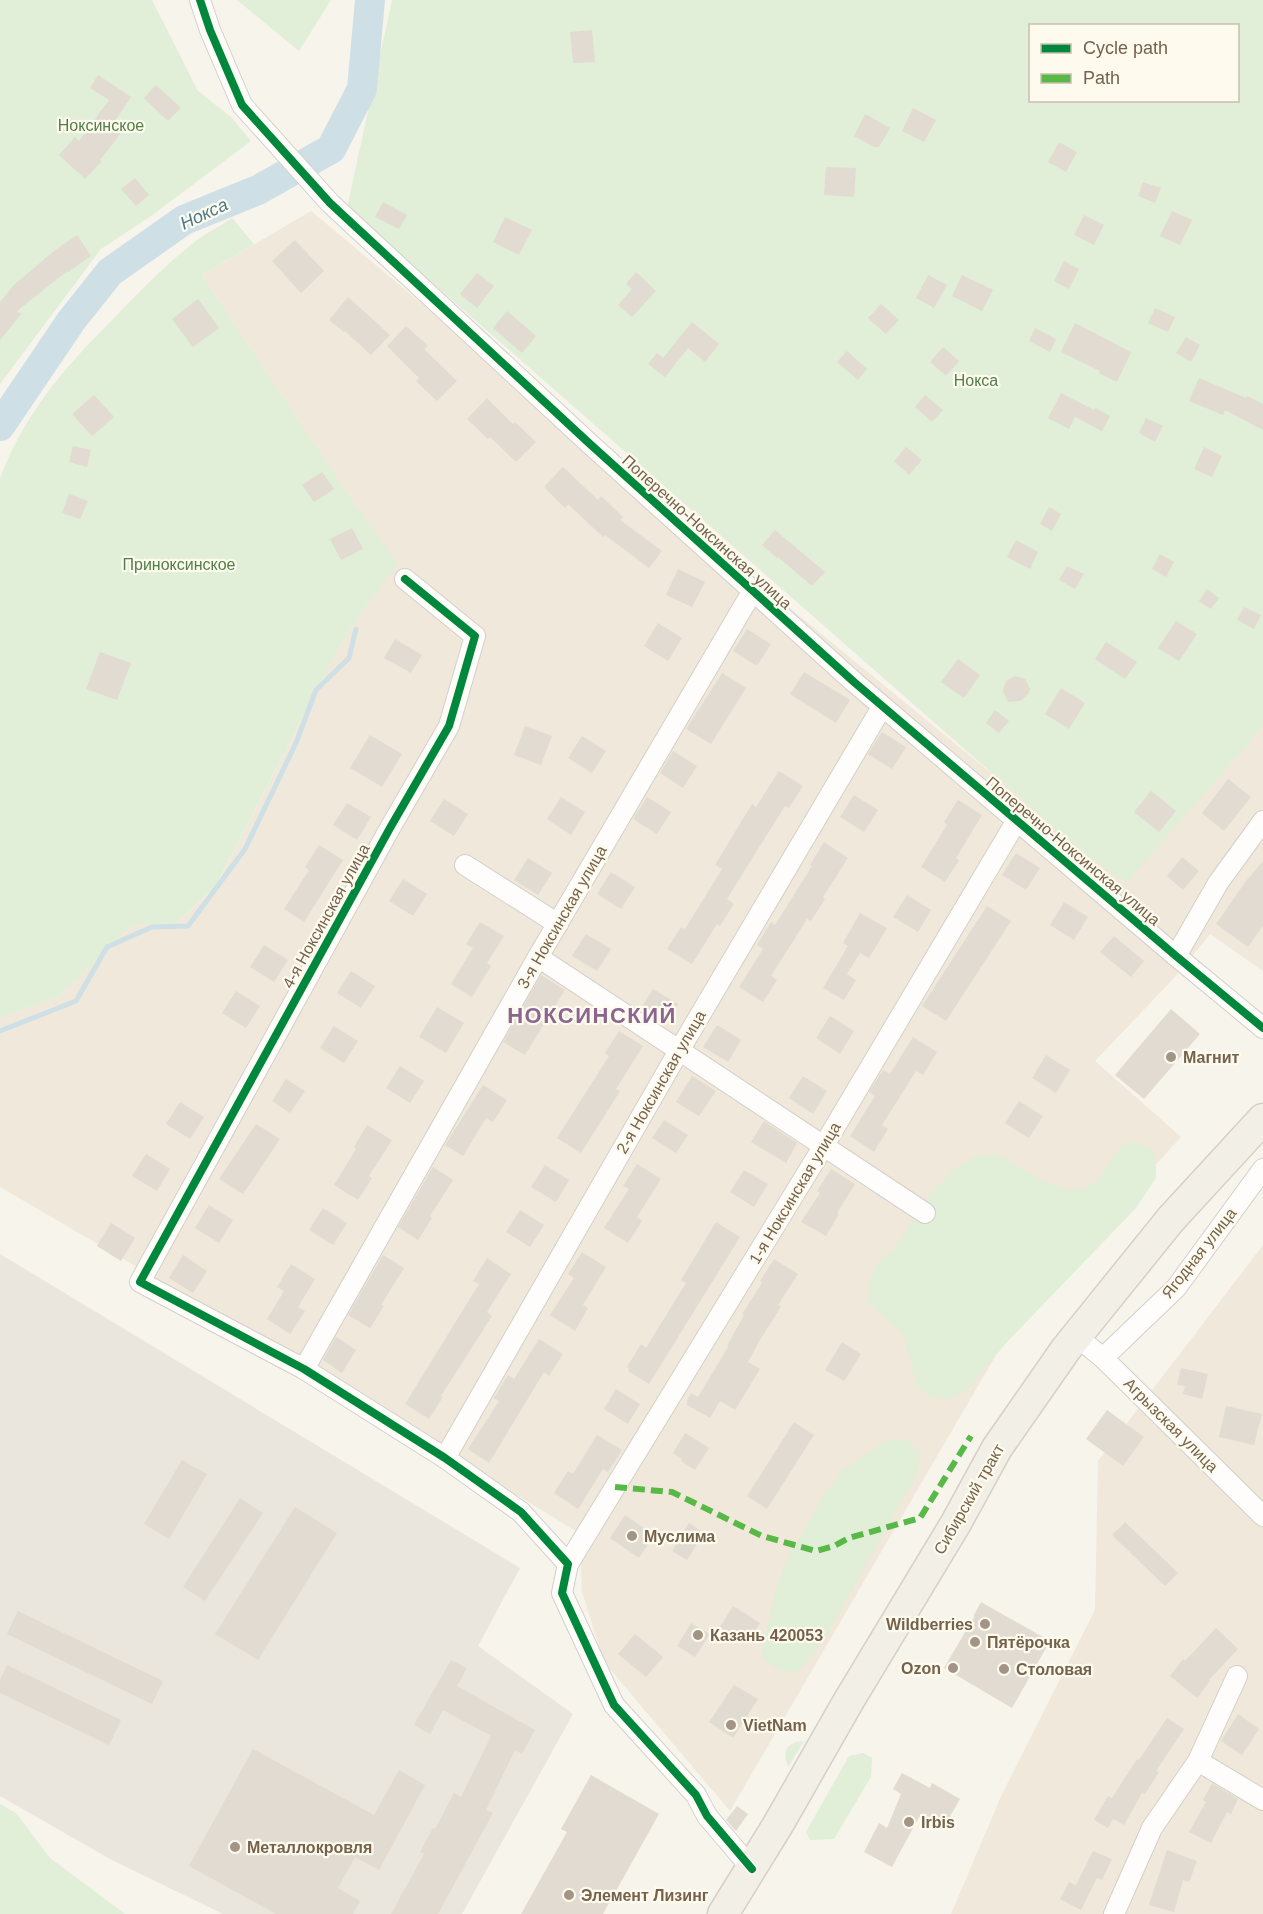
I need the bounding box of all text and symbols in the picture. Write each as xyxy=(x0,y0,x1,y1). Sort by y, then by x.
legend xyxy=(1029,24,1239,102)
text: Cycle path xyxy=(1083,38,1168,58)
text: Path xyxy=(1083,68,1120,88)
park label: Ноксинское xyxy=(58,117,144,134)
water label: Нокса xyxy=(177,194,231,234)
park label: Нокса xyxy=(954,372,998,389)
street label: Поперечно-Ноксинская улица xyxy=(619,452,795,612)
park label: Приноксинское xyxy=(123,556,236,573)
street label: Поперечно-Ноксинская улица xyxy=(983,773,1163,929)
street label: 4-я Ноксинская улица xyxy=(279,841,373,991)
street label: 3-я Ноксинская улица xyxy=(514,842,610,991)
district label: НОКСИНСКИЙ xyxy=(507,1003,677,1028)
street label: 2-я Ноксинская улица xyxy=(613,1007,709,1156)
place label: Магнит xyxy=(1183,1049,1240,1066)
marker: Магнит xyxy=(1164,1050,1178,1064)
street label: 1-я Ноксинская улица xyxy=(746,1119,844,1267)
street label: Ягодная улица xyxy=(1159,1204,1240,1301)
street label: Агрызская улица xyxy=(1121,1375,1221,1475)
street label: Сибирский тракт xyxy=(931,1440,1008,1557)
place label: Муслима xyxy=(644,1528,715,1545)
marker: Муслима xyxy=(625,1529,639,1543)
place label: Wildberries xyxy=(886,1616,973,1633)
marker: Wildberries xyxy=(978,1617,992,1631)
place label: Казань 420053 xyxy=(710,1627,823,1644)
marker: Казань 420053 xyxy=(691,1628,705,1642)
place label: Пятёрочка xyxy=(987,1634,1070,1651)
marker: Пятёрочка xyxy=(968,1635,982,1649)
place label: Ozon xyxy=(901,1660,941,1677)
marker: Ozon xyxy=(946,1661,960,1675)
place label: Столовая xyxy=(1016,1661,1092,1678)
marker: Столовая xyxy=(997,1662,1011,1676)
place label: VietNam xyxy=(743,1717,807,1734)
marker: VietNam xyxy=(724,1718,738,1732)
place label: Irbis xyxy=(921,1814,955,1831)
marker: Irbis xyxy=(902,1815,916,1829)
place label: Металлокровля xyxy=(247,1839,372,1856)
marker: Металлокровля xyxy=(228,1840,242,1854)
place label: Элемент Лизинг xyxy=(581,1887,709,1904)
marker: Элемент Лизинг xyxy=(562,1888,576,1902)

